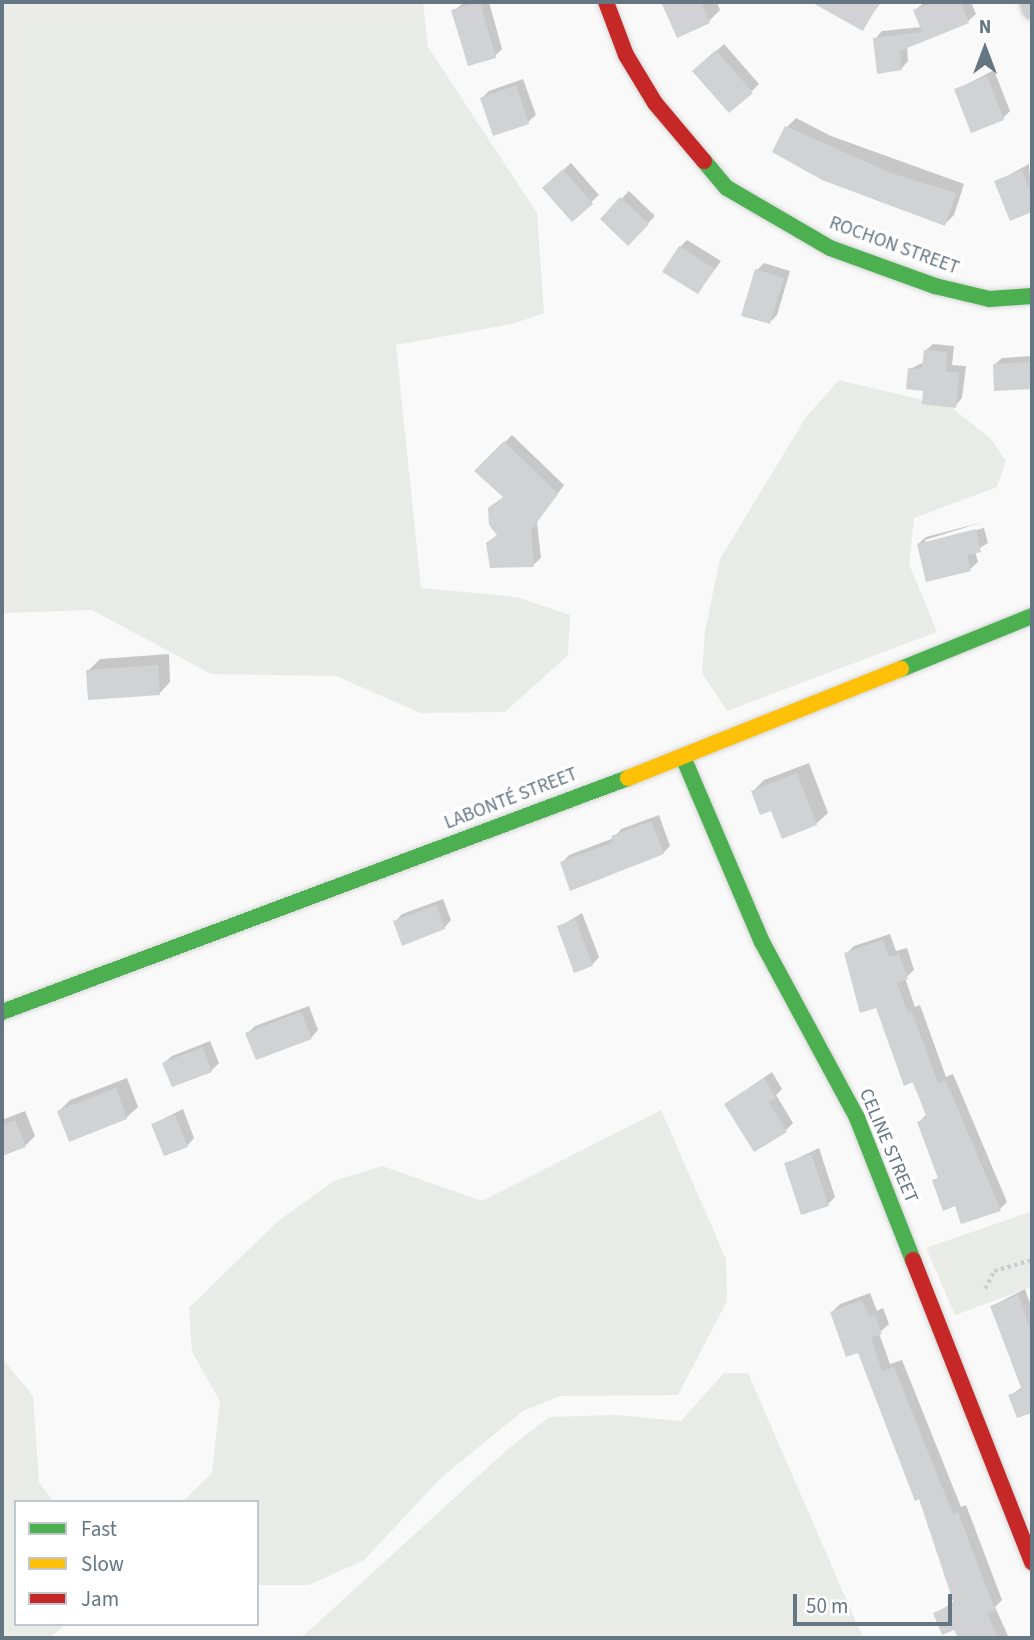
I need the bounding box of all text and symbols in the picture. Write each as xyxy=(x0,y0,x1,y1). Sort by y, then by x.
north arrow xyxy=(950,14,1020,84)
text: N xyxy=(979,14,991,41)
street label: ROCHON STREET xyxy=(826,212,962,280)
street label: LABONTÉ STREET xyxy=(441,763,581,835)
street label: CELINE STREET xyxy=(854,1085,922,1207)
legend xyxy=(14,1500,259,1626)
text: Fast xyxy=(81,1514,117,1544)
text: Slow xyxy=(81,1549,124,1579)
scale bar xyxy=(796,1580,955,1624)
text: Jam xyxy=(81,1584,119,1614)
text: 50 m xyxy=(806,1591,848,1621)

